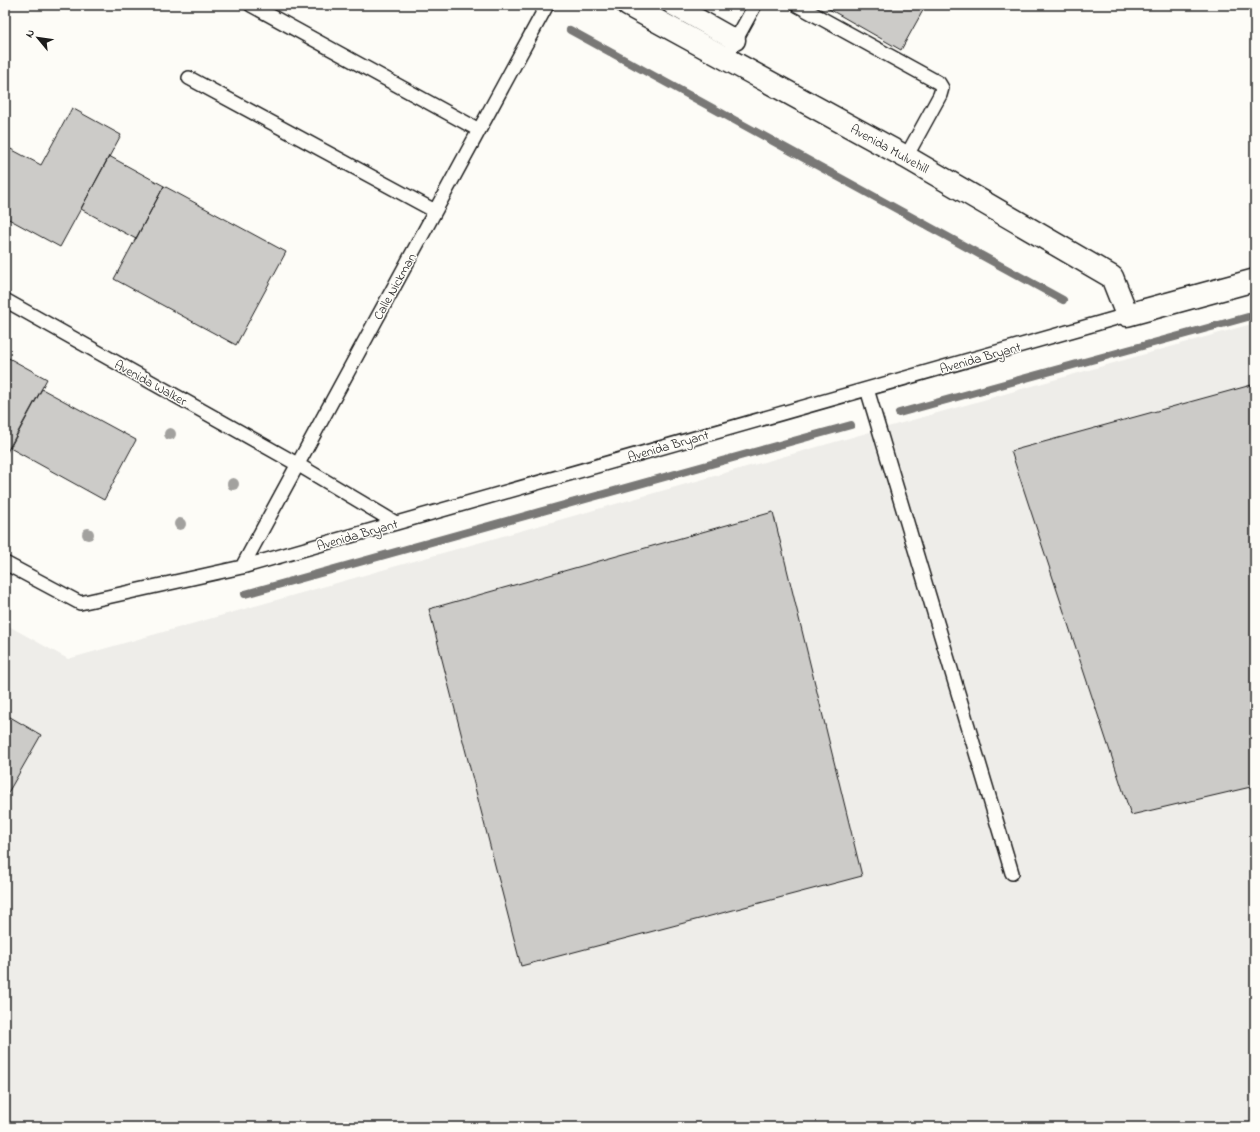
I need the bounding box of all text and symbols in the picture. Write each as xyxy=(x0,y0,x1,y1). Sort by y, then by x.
north arrow xyxy=(18,18,58,58)
text: N xyxy=(21,27,39,41)
street label: Avenida Mulvehill xyxy=(847,120,932,179)
street label: Calle Nickman xyxy=(369,250,421,324)
street label: Avenida Bryant xyxy=(938,338,1024,380)
street label: Avenida Walker xyxy=(111,356,191,412)
street label: Avenida Bryant xyxy=(626,426,712,468)
street label: Avenida Bryant xyxy=(315,515,401,557)

